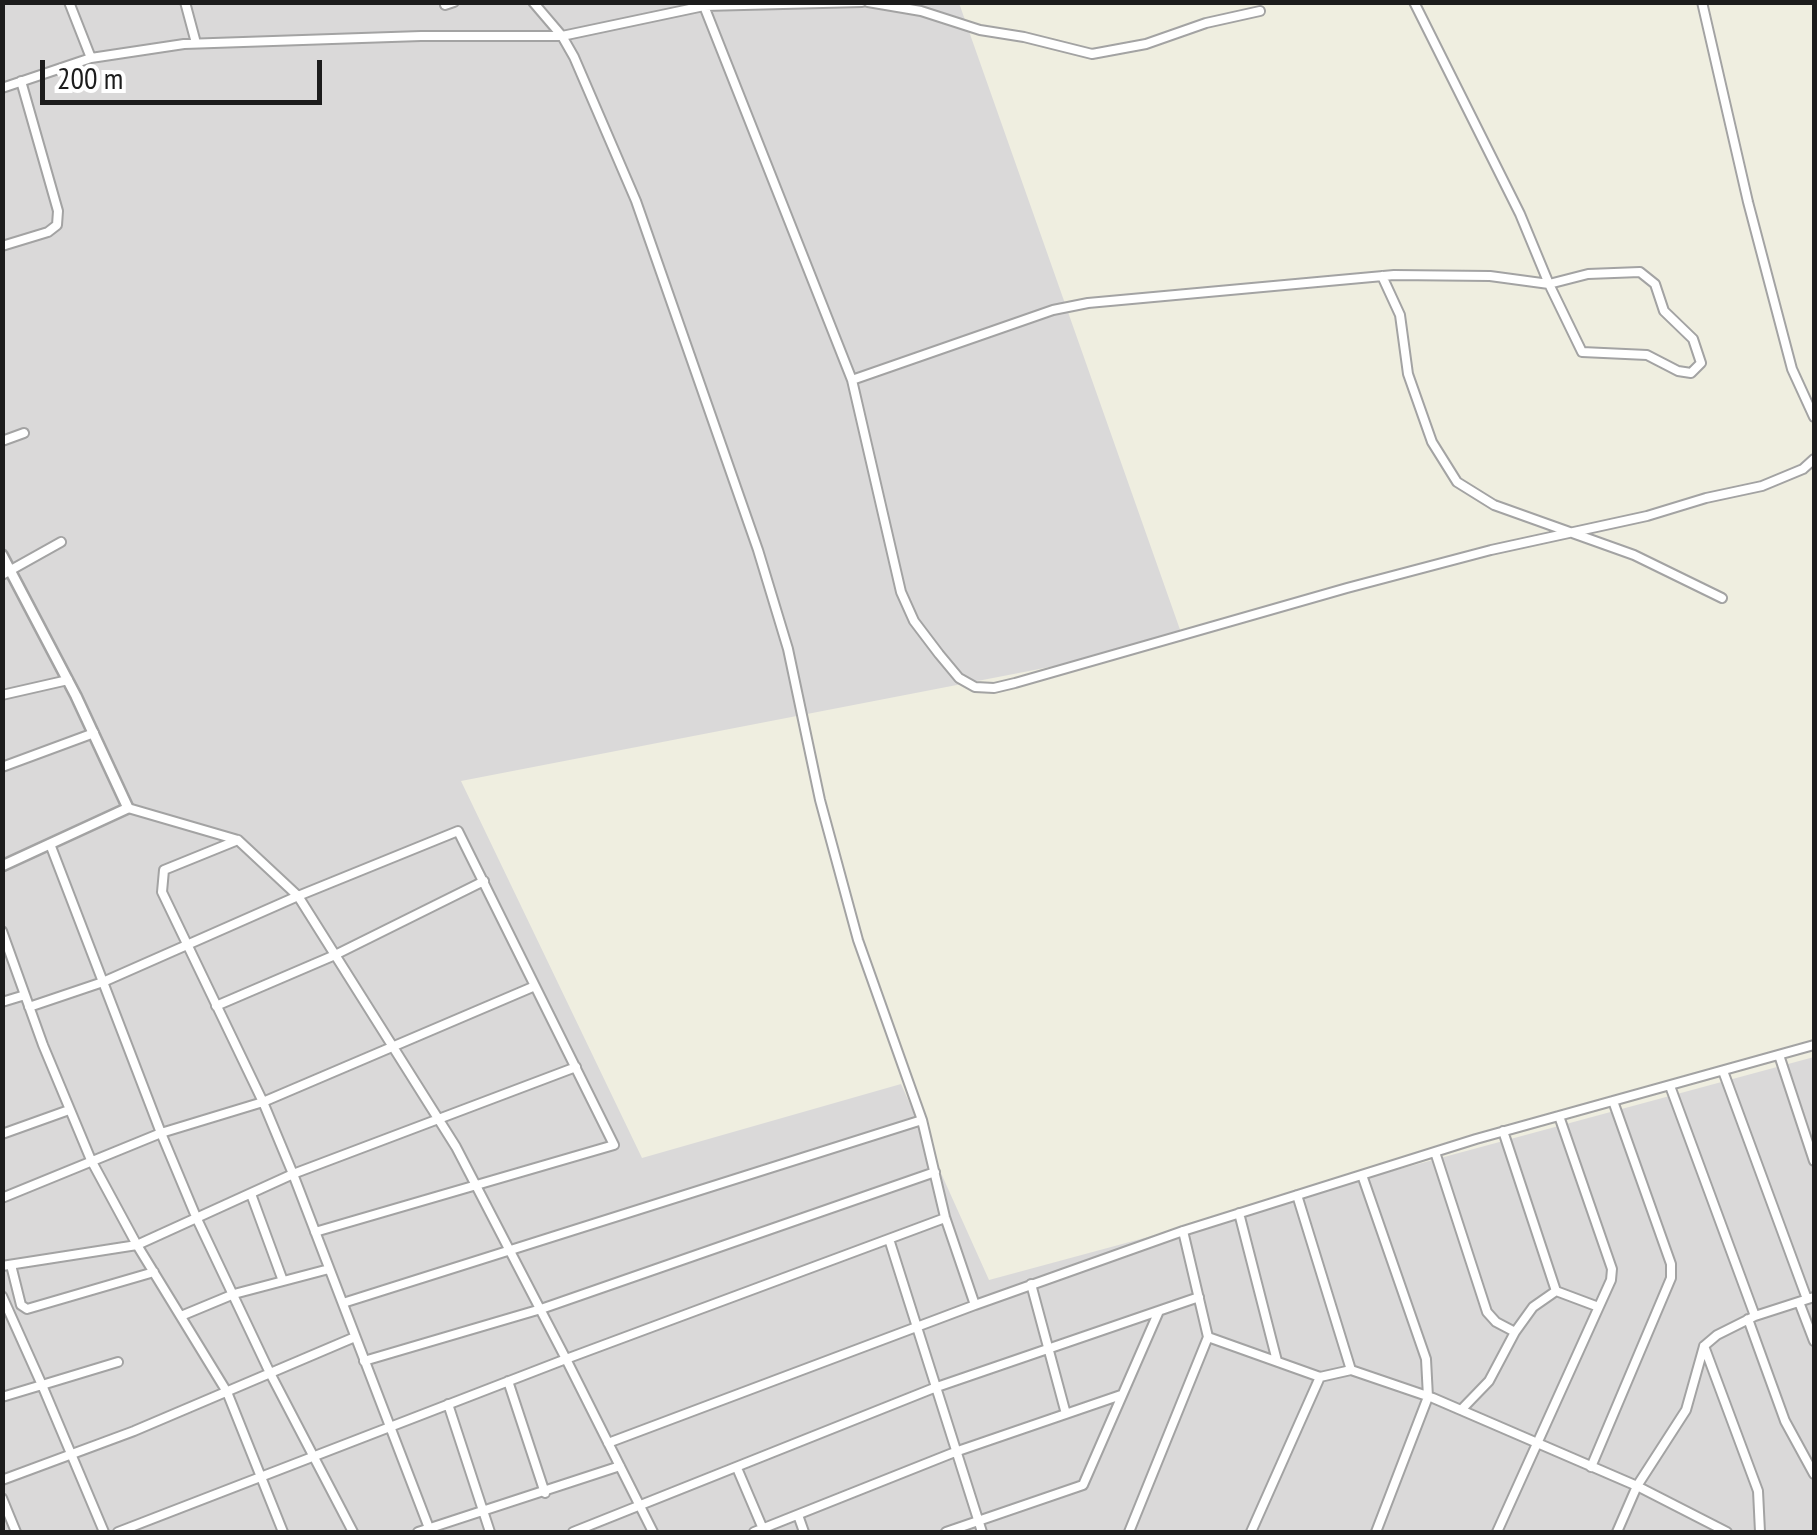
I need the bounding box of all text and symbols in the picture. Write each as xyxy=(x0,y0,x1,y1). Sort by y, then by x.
scale bar xyxy=(45,40,328,102)
text: 200 m xyxy=(57,58,123,97)

